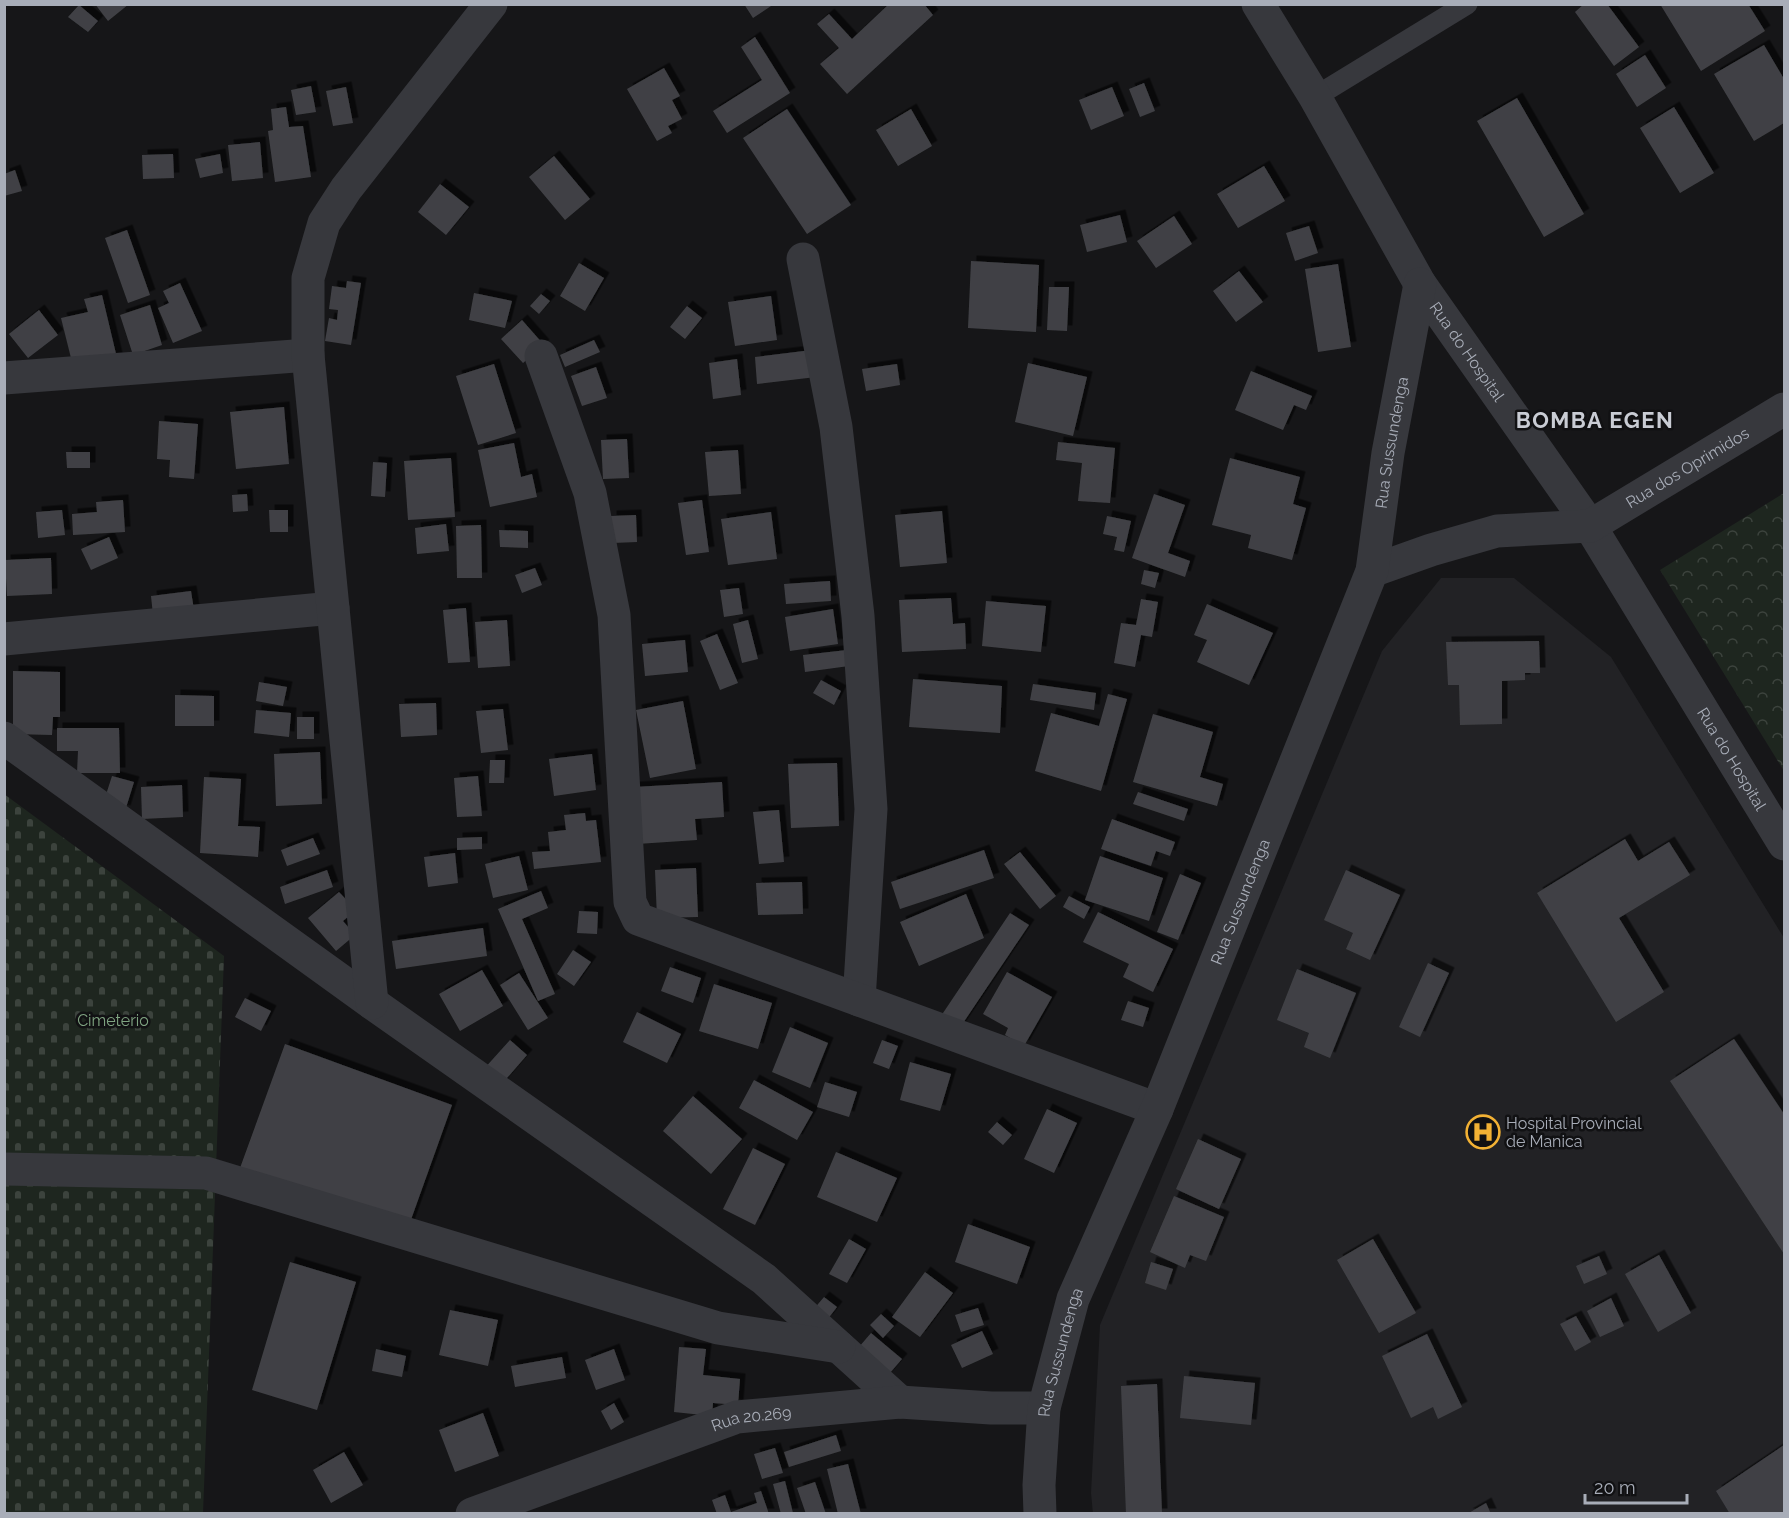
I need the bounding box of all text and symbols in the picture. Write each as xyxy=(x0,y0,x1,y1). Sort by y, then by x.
street label: Rua do Hospital xyxy=(1426,298,1509,406)
street label: Rua Sussundenga xyxy=(1372,375,1412,510)
district label: BOMBA EGEN xyxy=(1516,407,1674,433)
street label: Rua dos Oprimidos xyxy=(1622,423,1753,512)
street label: Rua do Hospital xyxy=(1693,704,1771,815)
street label: Rua Sussundenga xyxy=(1207,836,1274,967)
park label: Cimeterio xyxy=(77,1011,149,1030)
hospital icon: Hospital Provincial de Manica xyxy=(1465,1114,1501,1150)
place label: Hospital Provincial de Manica xyxy=(1506,1114,1642,1151)
street label: Rua Sussundenga xyxy=(1034,1285,1087,1418)
street label: Rua 20.269 xyxy=(709,1403,792,1436)
scale bar xyxy=(1585,1467,1687,1505)
text: 20 m xyxy=(1594,1477,1636,1498)

